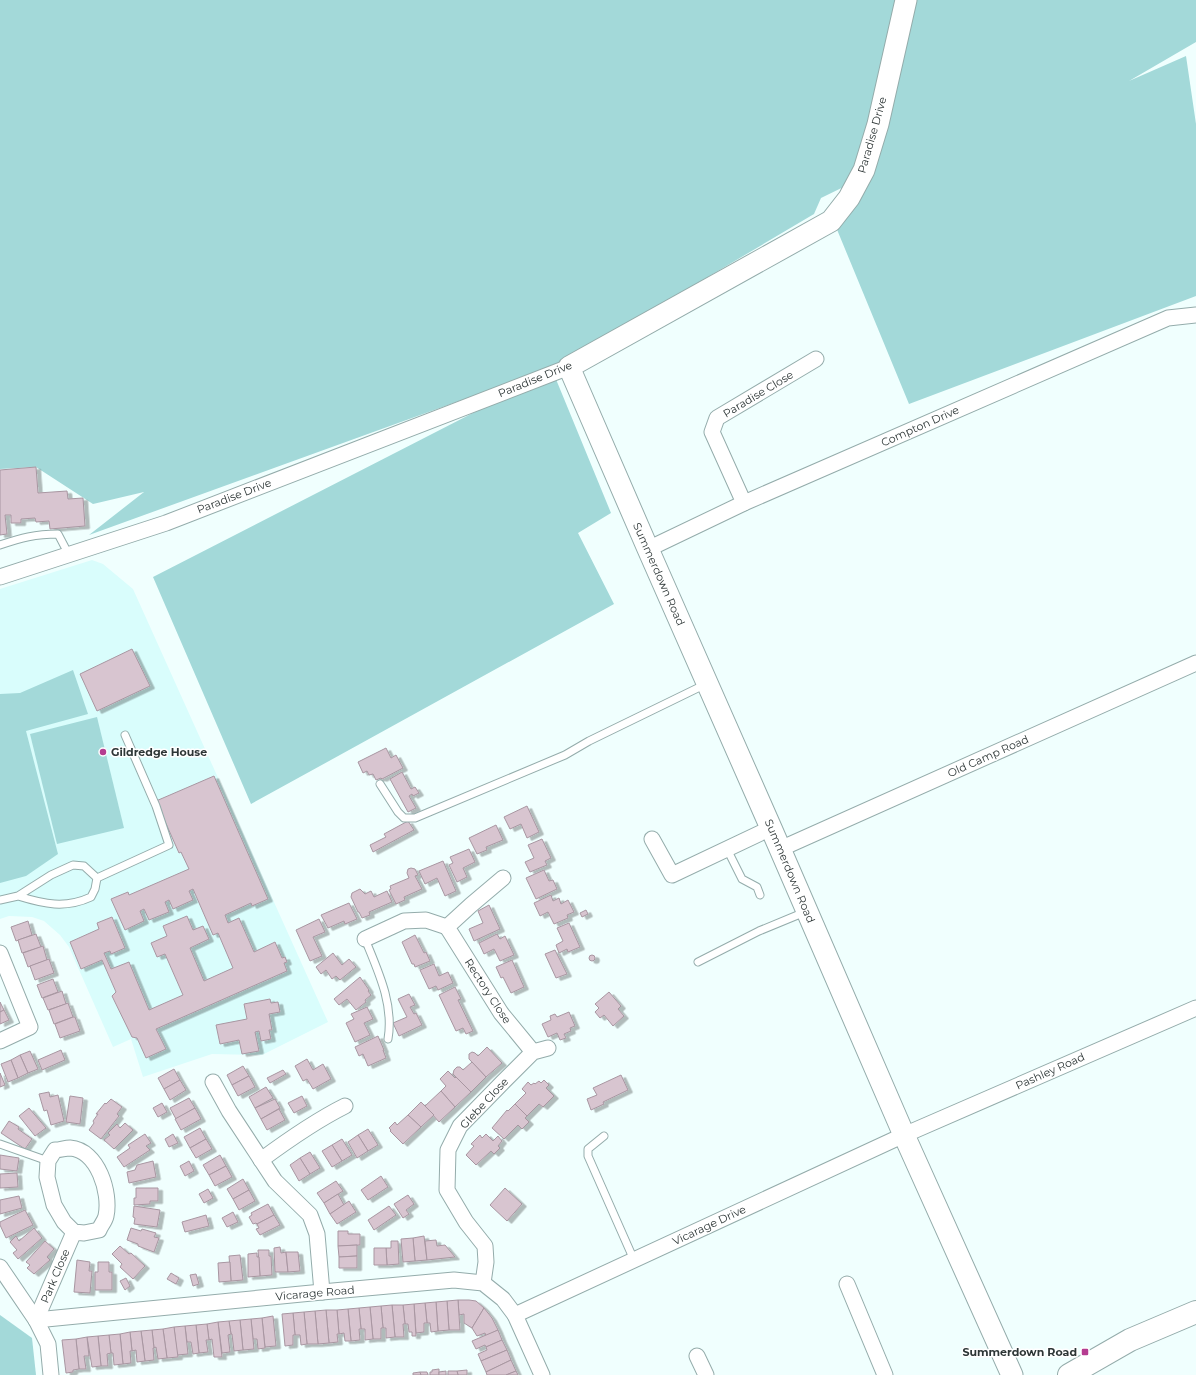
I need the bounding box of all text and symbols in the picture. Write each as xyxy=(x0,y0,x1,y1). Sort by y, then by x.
street label: Paradise Drive xyxy=(854,95,890,175)
street label: Paradise Drive xyxy=(496,358,574,400)
street label: Paradise Close xyxy=(720,367,796,421)
street label: Compton Drive xyxy=(879,402,961,449)
street label: Paradise Drive xyxy=(195,475,274,517)
street label: Summerdown Road xyxy=(630,520,688,628)
street label: Old Camp Road xyxy=(945,732,1031,780)
place label: Gildredge House xyxy=(111,745,207,759)
marker: Gildredge House xyxy=(98,747,108,757)
street label: Summerdown Road xyxy=(762,817,818,925)
street label: Rectory Close xyxy=(462,956,514,1026)
street label: Pashley Road xyxy=(1013,1050,1087,1092)
street label: Glebe Close xyxy=(457,1074,511,1131)
street label: Vicarage Drive xyxy=(670,1202,748,1248)
street label: Park Close xyxy=(37,1246,73,1305)
street label: Vicarage Road xyxy=(275,1283,355,1303)
place label: Summerdown Road xyxy=(962,1345,1077,1359)
marker: Summerdown Road xyxy=(1080,1347,1090,1357)

